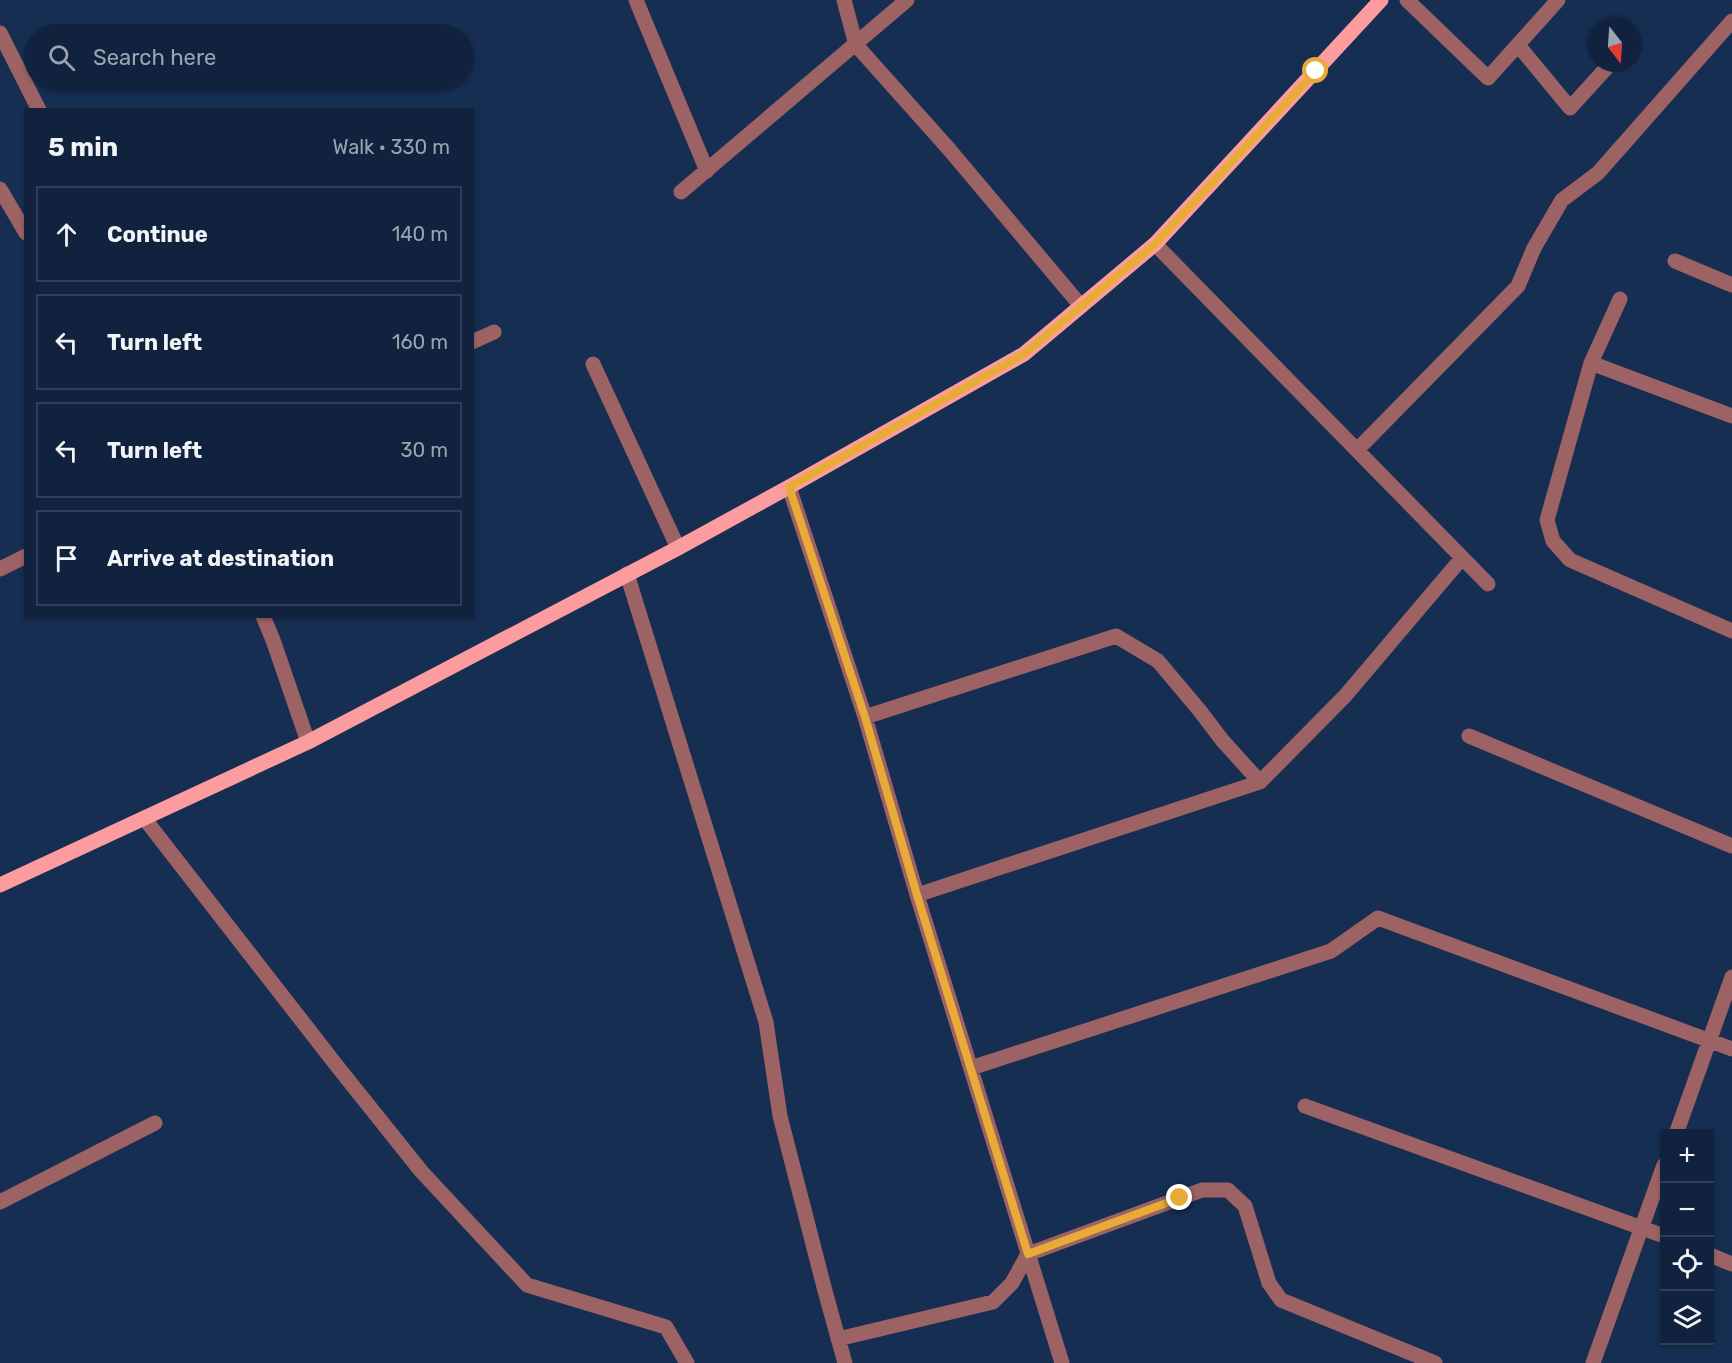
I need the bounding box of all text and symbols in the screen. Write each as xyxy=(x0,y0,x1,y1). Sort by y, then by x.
north arrow xyxy=(1588,18,1642,72)
search box xyxy=(24,24,474,90)
icon: search xyxy=(45,41,78,74)
text: Search here xyxy=(93,44,216,71)
route start xyxy=(1302,57,1328,83)
text: 5 min xyxy=(48,132,118,163)
text: Walk · 330 m xyxy=(333,135,450,159)
icon: ahead xyxy=(50,218,83,251)
text: Continue xyxy=(107,221,208,248)
text: 140 m xyxy=(392,222,448,246)
icon: left xyxy=(50,326,83,359)
text: Turn left xyxy=(107,329,202,356)
text: 160 m xyxy=(392,330,448,354)
icon: left xyxy=(50,434,83,467)
text: Turn left xyxy=(107,437,202,464)
text: 30 m xyxy=(401,438,448,462)
icon: arrive xyxy=(50,542,83,575)
text: Arrive at destination xyxy=(107,545,334,572)
map controls xyxy=(1660,1129,1714,1345)
button: + xyxy=(1660,1129,1714,1183)
button: − xyxy=(1660,1183,1714,1237)
route end xyxy=(1166,1184,1192,1210)
button: locate xyxy=(1660,1237,1714,1291)
button: layers xyxy=(1660,1291,1714,1345)

